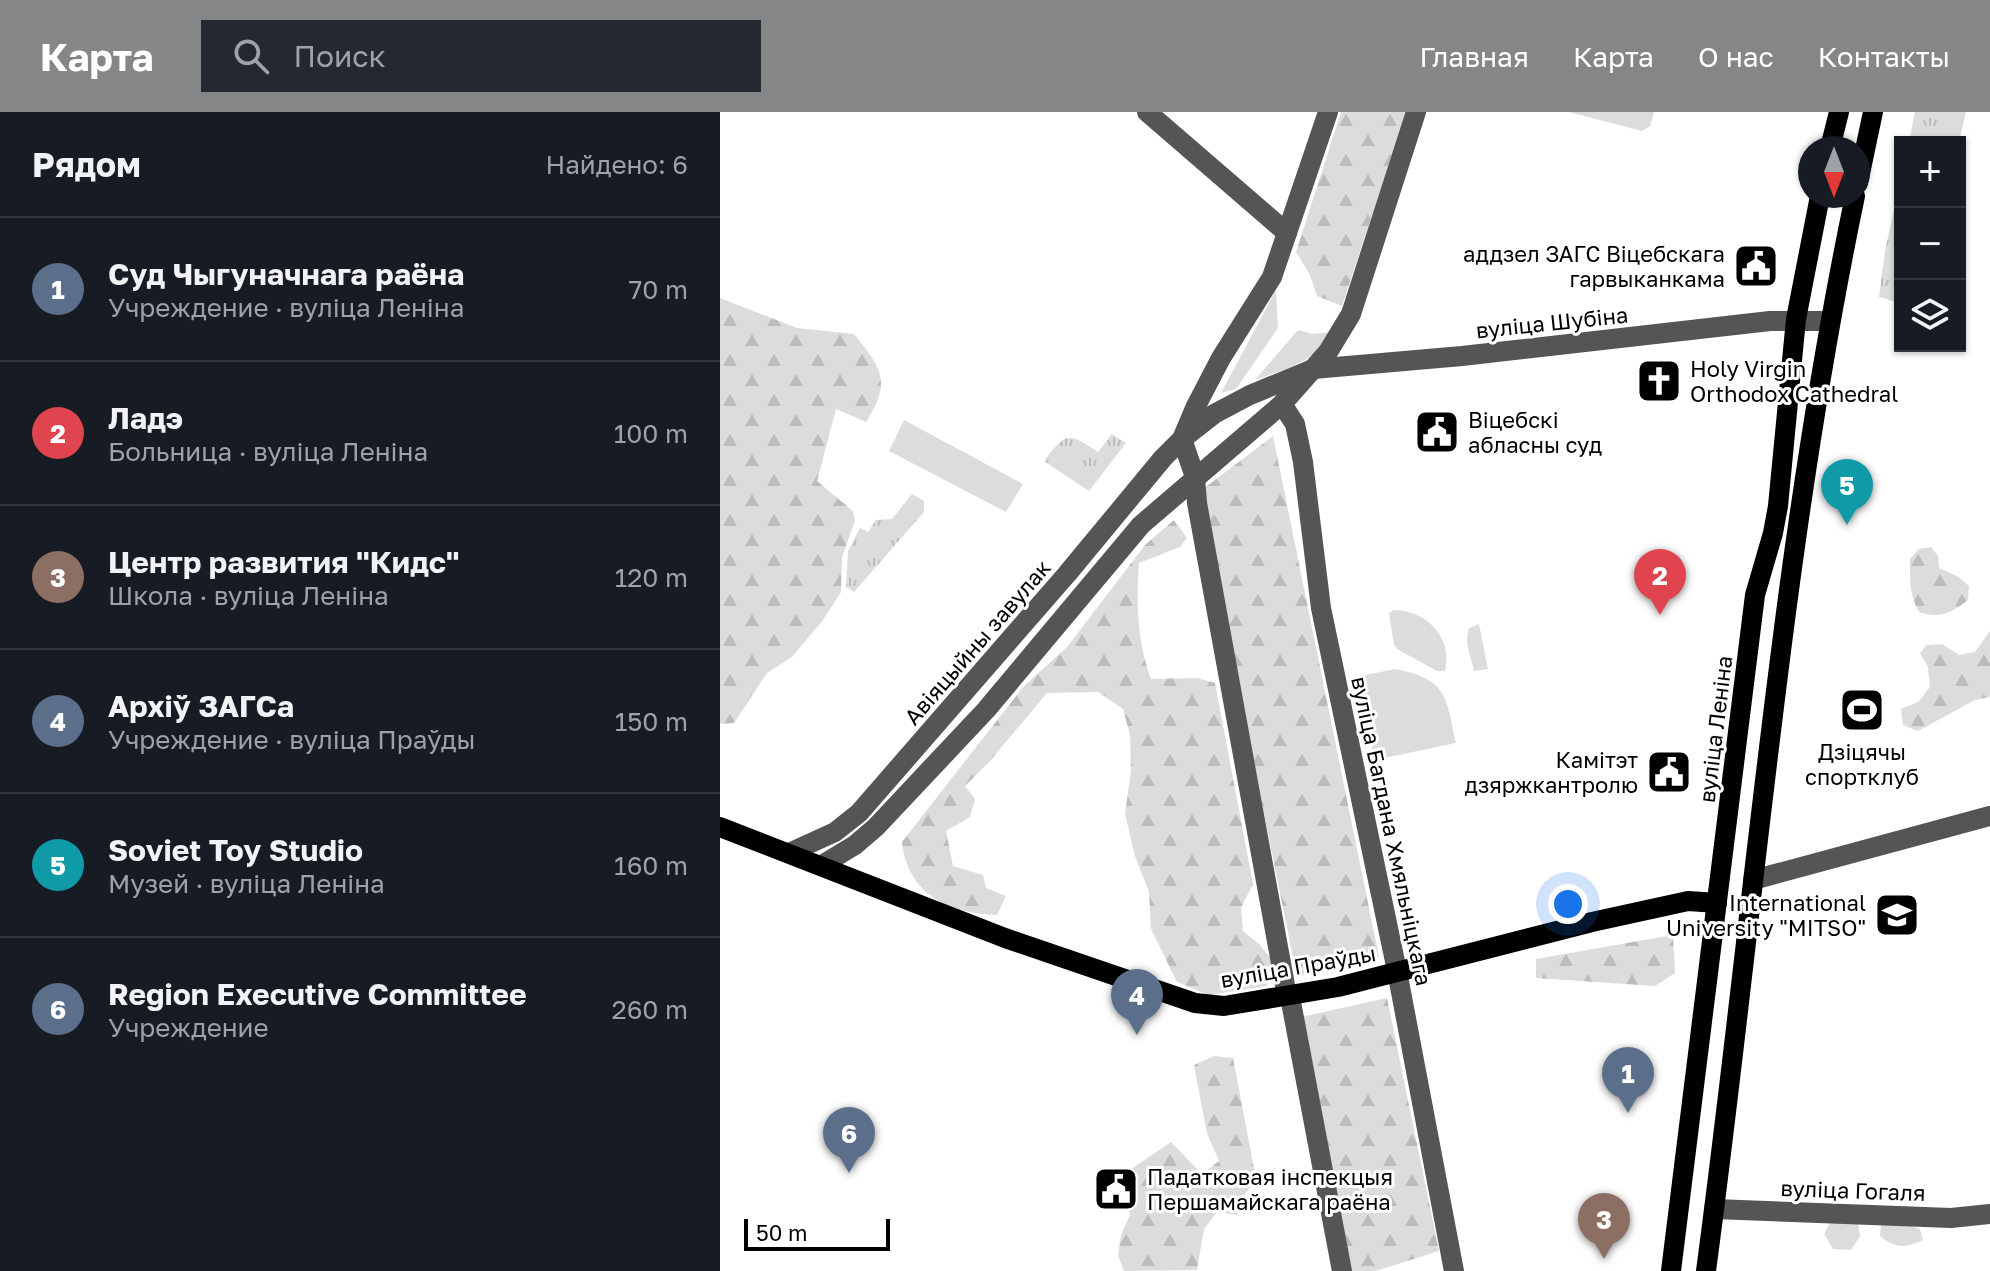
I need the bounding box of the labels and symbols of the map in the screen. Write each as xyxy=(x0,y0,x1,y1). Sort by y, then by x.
north arrow xyxy=(1798,136,1870,208)
place label: аддзел ЗАГС Віцебскага гарвыканкама xyxy=(1463,240,1725,292)
public building icon: аддзел ЗАГС Віцебскага гарвыканкама xyxy=(1732,242,1780,290)
street label: вуліца Шубіна xyxy=(1475,301,1629,343)
place label: Holy Virgin Orthodox Cathedral xyxy=(1690,355,1898,407)
church icon: Holy Virgin Orthodox Cathedral xyxy=(1635,357,1683,405)
place label: Віцебскі абласны суд xyxy=(1468,406,1602,458)
public building icon: Віцебскі абласны суд xyxy=(1413,408,1461,456)
pin: 5 xyxy=(1821,459,1873,525)
pin: 2 xyxy=(1634,549,1686,615)
street label: Авіяцыйны завулак xyxy=(898,554,1056,730)
street label: вуліца Леніна xyxy=(1693,654,1737,804)
street label: вуліца Багдана Хмяльніцкага xyxy=(1346,674,1438,988)
sports icon: Дзіцячы спортклуб xyxy=(1838,686,1886,734)
place label: Дзіцячы спортклуб xyxy=(1805,738,1919,790)
place label: Камітэт дзяржкантролю xyxy=(1464,746,1638,798)
public building icon: Камітэт дзяржкантролю xyxy=(1645,748,1693,796)
your location xyxy=(1548,884,1588,924)
place label: International University "MITSO" xyxy=(1666,889,1866,941)
school or university icon: International University "MITSO" xyxy=(1873,891,1921,939)
street label: вуліца Праўды xyxy=(1218,939,1378,993)
pin: 4 xyxy=(1111,969,1163,1035)
pin: 1 xyxy=(1602,1047,1654,1113)
pin: 6 xyxy=(823,1107,875,1173)
place label: Падатковая інспекцыя Першамайскага раёна xyxy=(1147,1163,1393,1215)
public building icon: Падатковая інспекцыя Першамайскага раёна xyxy=(1092,1165,1140,1213)
street label: вуліца Гогаля xyxy=(1780,1174,1926,1206)
pin: 3 xyxy=(1578,1193,1630,1259)
scale bar xyxy=(744,1215,890,1251)

